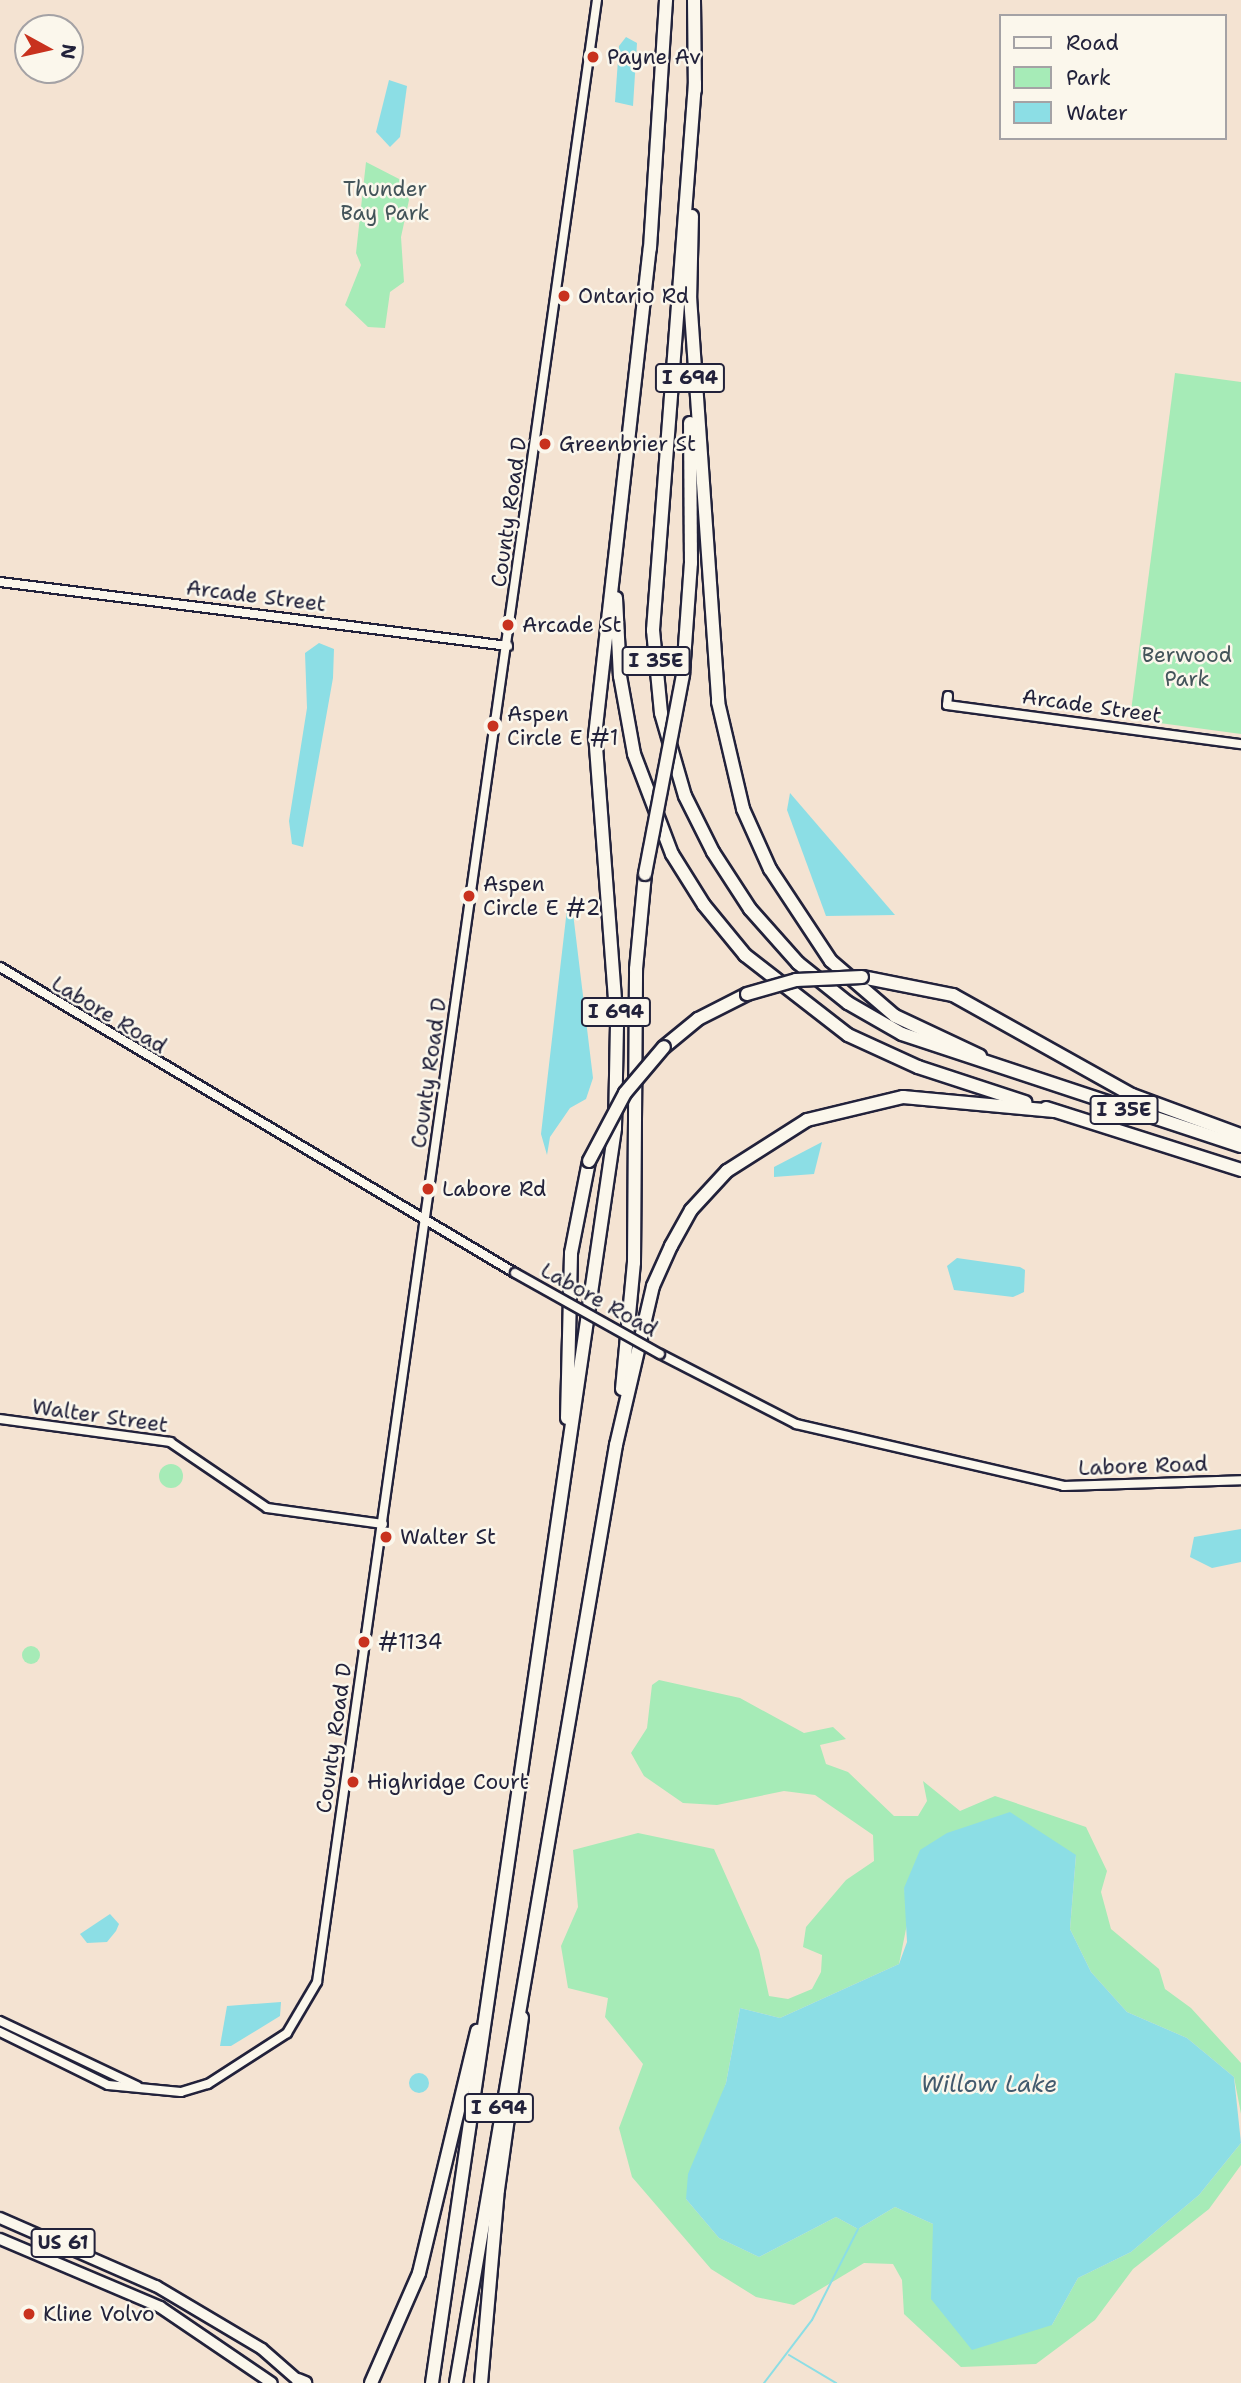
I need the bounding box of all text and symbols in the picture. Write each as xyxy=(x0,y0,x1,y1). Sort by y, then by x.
north arrow xyxy=(14,14,84,84)
legend xyxy=(1000,14,1227,140)
text: Road xyxy=(1066,29,1119,57)
text: N xyxy=(55,43,82,61)
place label: Payne Av xyxy=(607,44,701,70)
marker: Payne Av xyxy=(585,49,601,65)
text: Park xyxy=(1066,64,1111,92)
text: Water xyxy=(1066,99,1128,127)
park label: Thunder Bay Park xyxy=(340,176,430,226)
place label: Ontario Rd xyxy=(578,283,689,309)
marker: Ontario Rd xyxy=(556,288,572,304)
road number: I 694 xyxy=(653,362,727,394)
place label: Greenbrier St xyxy=(559,431,696,457)
street label: County Road D xyxy=(486,435,532,589)
marker: Greenbrier St xyxy=(537,436,553,452)
street label: Arcade Street xyxy=(185,575,327,617)
place label: Arcade St xyxy=(522,612,622,638)
marker: Arcade St xyxy=(500,617,516,633)
park label: Berwood Park xyxy=(1142,642,1232,692)
road number: I 35E xyxy=(621,646,691,676)
street label: Arcade Street xyxy=(1021,684,1163,728)
place label: Aspen Circle E #1 xyxy=(507,701,618,751)
marker: Aspen Circle E #1 xyxy=(485,718,501,734)
place label: Aspen Circle E #2 xyxy=(483,871,600,921)
marker: Aspen Circle E #2 xyxy=(461,888,477,904)
street label: Labore Road xyxy=(47,971,171,1059)
street label: County Road D xyxy=(406,996,452,1150)
road number: I 694 xyxy=(579,996,653,1028)
road number: I 35E xyxy=(1089,1094,1159,1126)
place label: Labore Rd xyxy=(442,1176,546,1202)
marker: Labore Rd xyxy=(420,1181,436,1197)
street label: Labore Road xyxy=(536,1258,662,1342)
street label: Walter Street xyxy=(30,1394,170,1438)
street label: Labore Road xyxy=(1078,1451,1208,1481)
place label: Walter St xyxy=(400,1524,496,1550)
marker: Walter St xyxy=(378,1529,394,1545)
place label: #1134 xyxy=(378,1629,442,1655)
marker: #1134 xyxy=(356,1634,372,1650)
street label: County Road D xyxy=(311,1661,357,1815)
place label: Highridge Court xyxy=(367,1769,529,1795)
marker: Highridge Court xyxy=(345,1774,361,1790)
water label: Willow Lake xyxy=(921,2070,1057,2098)
road number: I 694 xyxy=(462,2092,536,2124)
road number: US 61 xyxy=(30,2228,96,2258)
place label: Kline Volvo xyxy=(43,2301,155,2327)
marker: Kline Volvo xyxy=(21,2306,37,2322)

